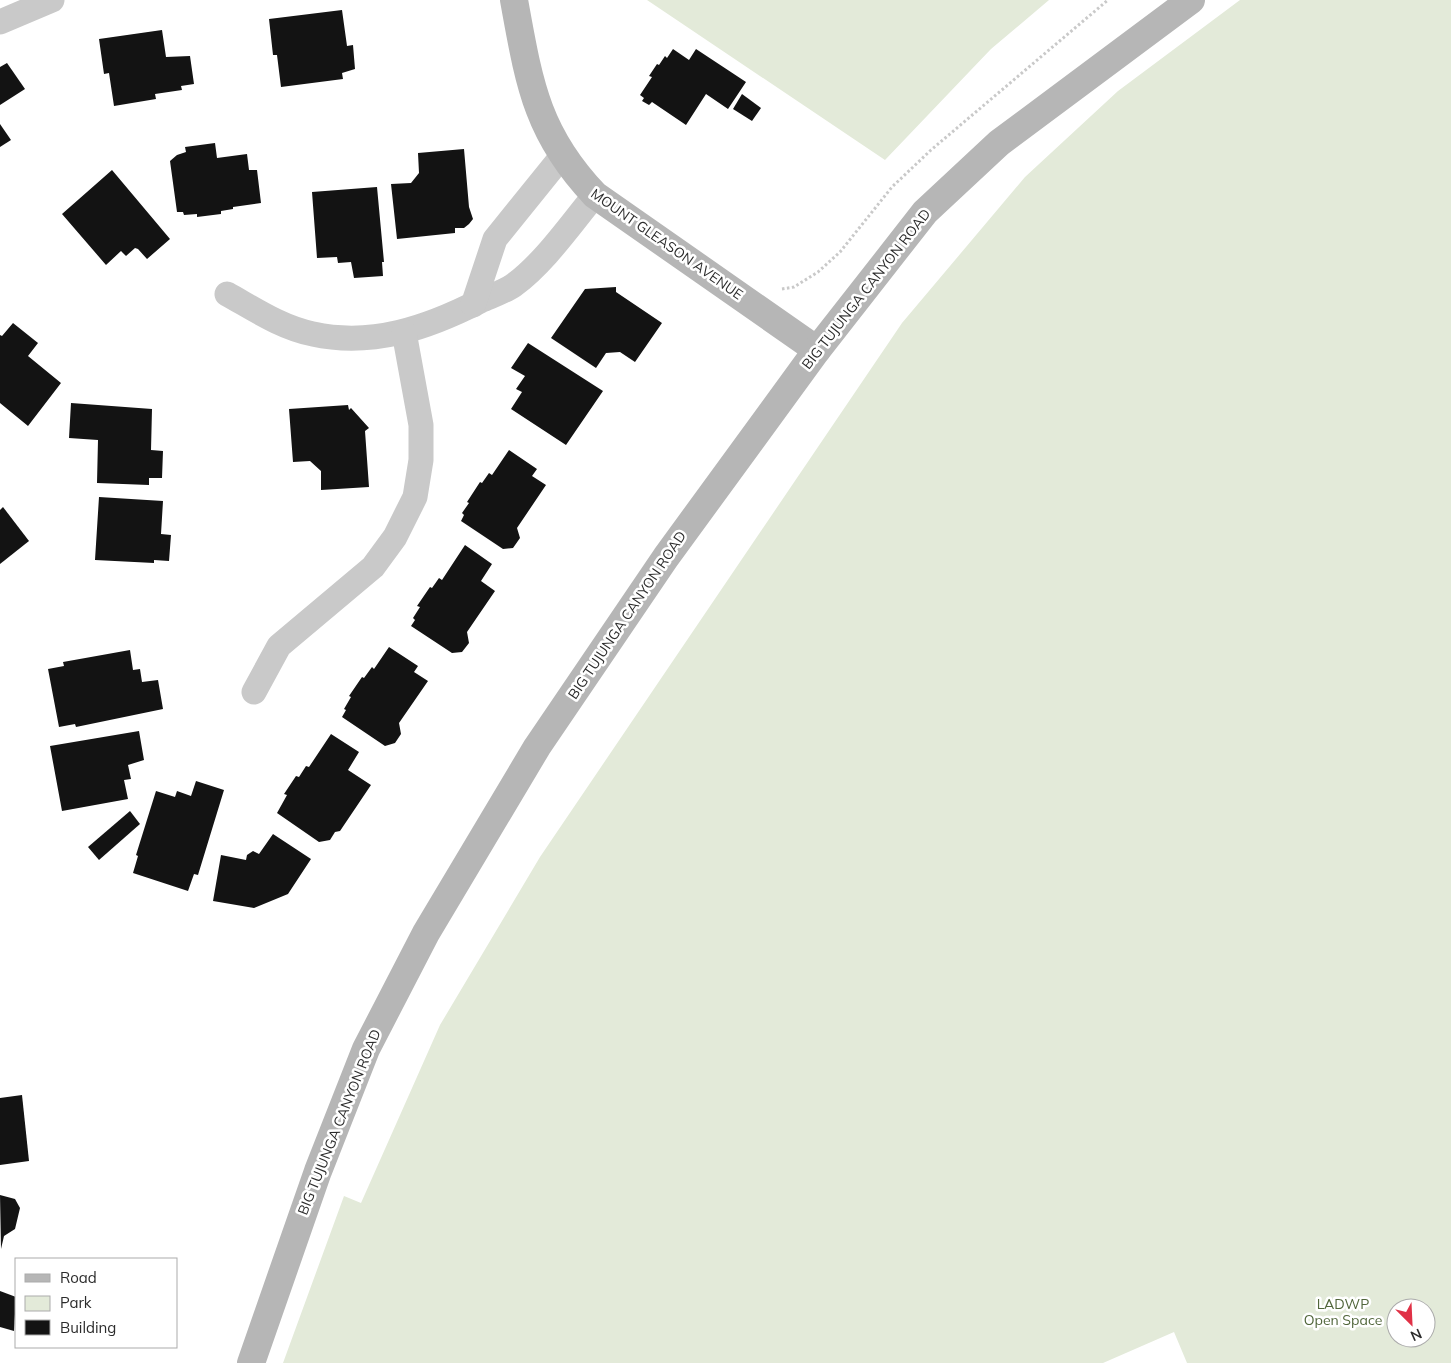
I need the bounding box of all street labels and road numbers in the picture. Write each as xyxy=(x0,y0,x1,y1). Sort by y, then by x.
street label: MOUNT GLEASON AVENUE xyxy=(587,184,747,304)
street label: BIG TUJUNGA CANYON ROAD xyxy=(798,205,934,373)
street label: BIG TUJUNGA CANYON ROAD xyxy=(564,528,690,702)
street label: BIG TUJUNGA CANYON ROAD xyxy=(293,1027,385,1217)

